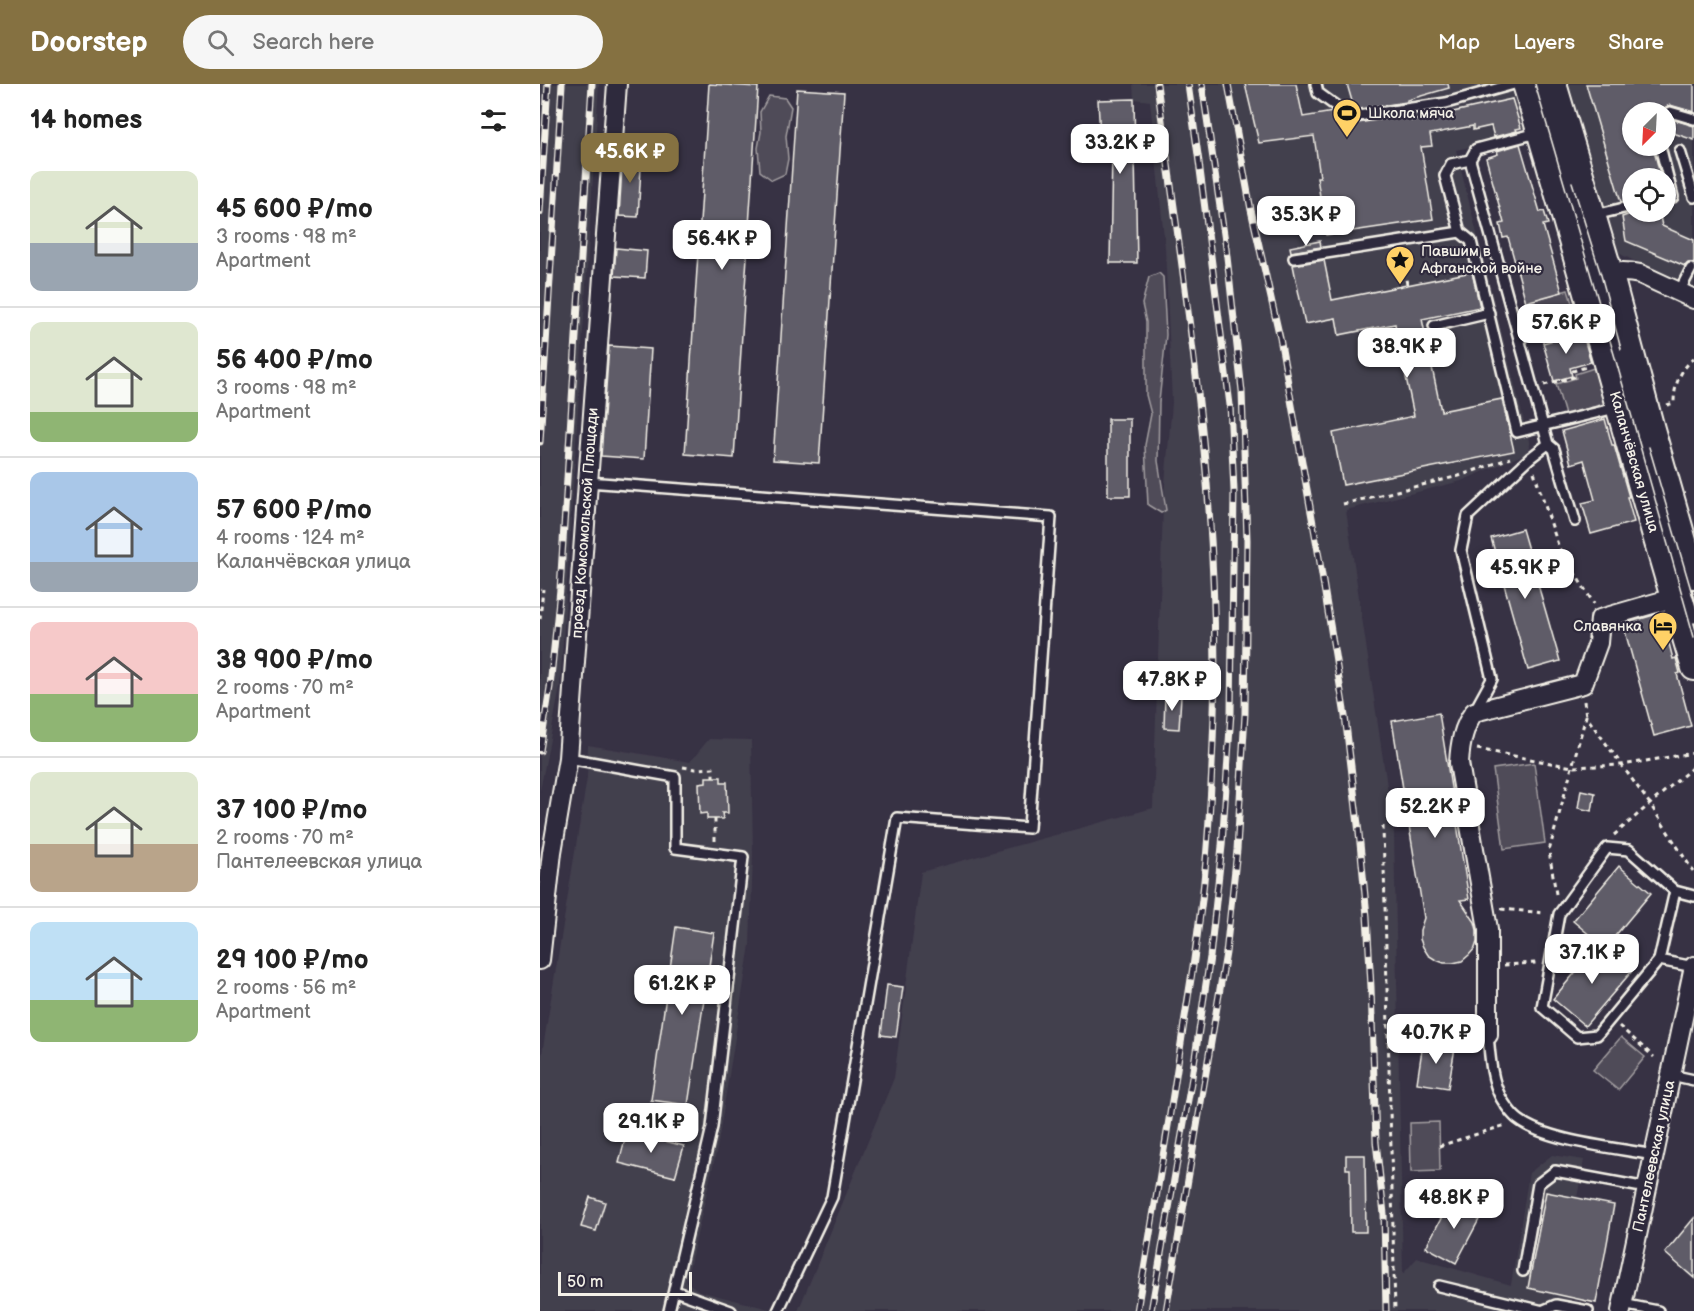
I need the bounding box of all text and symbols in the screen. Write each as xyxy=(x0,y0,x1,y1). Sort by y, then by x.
search box xyxy=(183,15,603,69)
text: Doorstep xyxy=(30,26,147,59)
icon: search xyxy=(204,26,237,59)
text: Search here xyxy=(252,29,374,56)
text: Map xyxy=(1438,30,1480,55)
text: Layers xyxy=(1513,30,1575,55)
text: Share xyxy=(1608,30,1664,55)
sports icon: Школа мяча xyxy=(1331,97,1363,139)
north arrow xyxy=(1622,102,1676,156)
map controls xyxy=(1622,102,1676,222)
icon: filters xyxy=(477,104,510,137)
place label: Школа мяча xyxy=(1368,104,1454,123)
text: 14 homes xyxy=(30,105,142,136)
pin: 33.2K ₽ xyxy=(1065,124,1175,175)
text: 33.2K ₽ xyxy=(1085,131,1155,155)
pin: 45.6K ₽ xyxy=(575,133,685,184)
text: 45.6K ₽ xyxy=(595,140,665,164)
button: locate xyxy=(1622,168,1676,222)
text: 45 600 ₽/mo xyxy=(216,194,373,225)
icon: home xyxy=(78,195,150,267)
pin: 35.3K ₽ xyxy=(1251,196,1361,247)
text: 35.3K ₽ xyxy=(1271,203,1341,227)
pin: 56.4K ₽ xyxy=(667,220,777,271)
text: 3 rooms · 98 m² xyxy=(216,225,357,249)
text: 56.4K ₽ xyxy=(687,227,757,251)
place label: Павшим в Афганской войне xyxy=(1420,242,1542,278)
place icon: Павшим в Афганской войне xyxy=(1384,244,1416,286)
text: Apartment xyxy=(216,249,311,273)
pin: 57.6K ₽ xyxy=(1511,304,1621,355)
text: 57.6K ₽ xyxy=(1531,311,1601,335)
pin: 38.9K ₽ xyxy=(1352,328,1462,379)
text: 38.9K ₽ xyxy=(1372,335,1442,359)
text: 56 400 ₽/mo xyxy=(216,345,373,376)
icon: home xyxy=(78,346,150,418)
text: 3 rooms · 98 m² xyxy=(216,376,357,400)
street label: Каланчёвская улица xyxy=(1605,389,1663,535)
text: Apartment xyxy=(216,400,311,424)
street label: проезд Комсомольской Площади xyxy=(567,407,603,639)
text: 57 600 ₽/mo xyxy=(216,495,372,526)
icon: home xyxy=(78,496,150,568)
text: 4 rooms · 124 m² xyxy=(216,526,365,550)
pin: 45.9K ₽ xyxy=(1470,549,1580,600)
text: Каланчёвская улица xyxy=(216,550,411,574)
text: 45.9K ₽ xyxy=(1490,556,1560,580)
hotel icon: Славянка xyxy=(1647,610,1679,652)
place label: Славянка xyxy=(1573,617,1642,636)
text: 38 900 ₽/mo xyxy=(216,645,373,676)
icon: home xyxy=(78,646,150,718)
pin: 47.8K ₽ xyxy=(1117,661,1227,712)
text: 47.8K ₽ xyxy=(1137,668,1207,692)
text: 2 rooms · 70 m² xyxy=(216,676,354,700)
text: Apartment xyxy=(216,700,311,724)
pin: 52.2K ₽ xyxy=(1380,788,1490,839)
text: 37 100 ₽/mo xyxy=(216,795,367,826)
text: 52.2K ₽ xyxy=(1400,795,1470,819)
icon: home xyxy=(78,796,150,868)
text: 2 rooms · 70 m² xyxy=(216,826,354,850)
text: Пантелеевская улица xyxy=(216,850,422,874)
pin: 37.1K ₽ xyxy=(1537,934,1647,985)
text: 37.1K ₽ xyxy=(1559,941,1625,965)
text: 29 100 ₽/mo xyxy=(216,945,369,976)
icon: home xyxy=(78,946,150,1018)
pin: 61.2K ₽ xyxy=(627,965,737,1016)
text: 61.2K ₽ xyxy=(648,972,716,996)
text: 2 rooms · 56 m² xyxy=(216,976,356,1000)
text: Apartment xyxy=(216,1000,311,1024)
pin: 40.7K ₽ xyxy=(1381,1014,1491,1065)
text: 40.7K ₽ xyxy=(1401,1021,1471,1045)
street label: Пантелеевская улица xyxy=(1629,1078,1679,1234)
pin: 29.1K ₽ xyxy=(596,1103,706,1154)
text: 29.1K ₽ xyxy=(617,1110,685,1134)
pin: 48.8K ₽ xyxy=(1399,1179,1509,1230)
text: 48.8K ₽ xyxy=(1419,1186,1489,1210)
scale bar xyxy=(558,1269,692,1296)
text: 50 m xyxy=(567,1273,603,1292)

